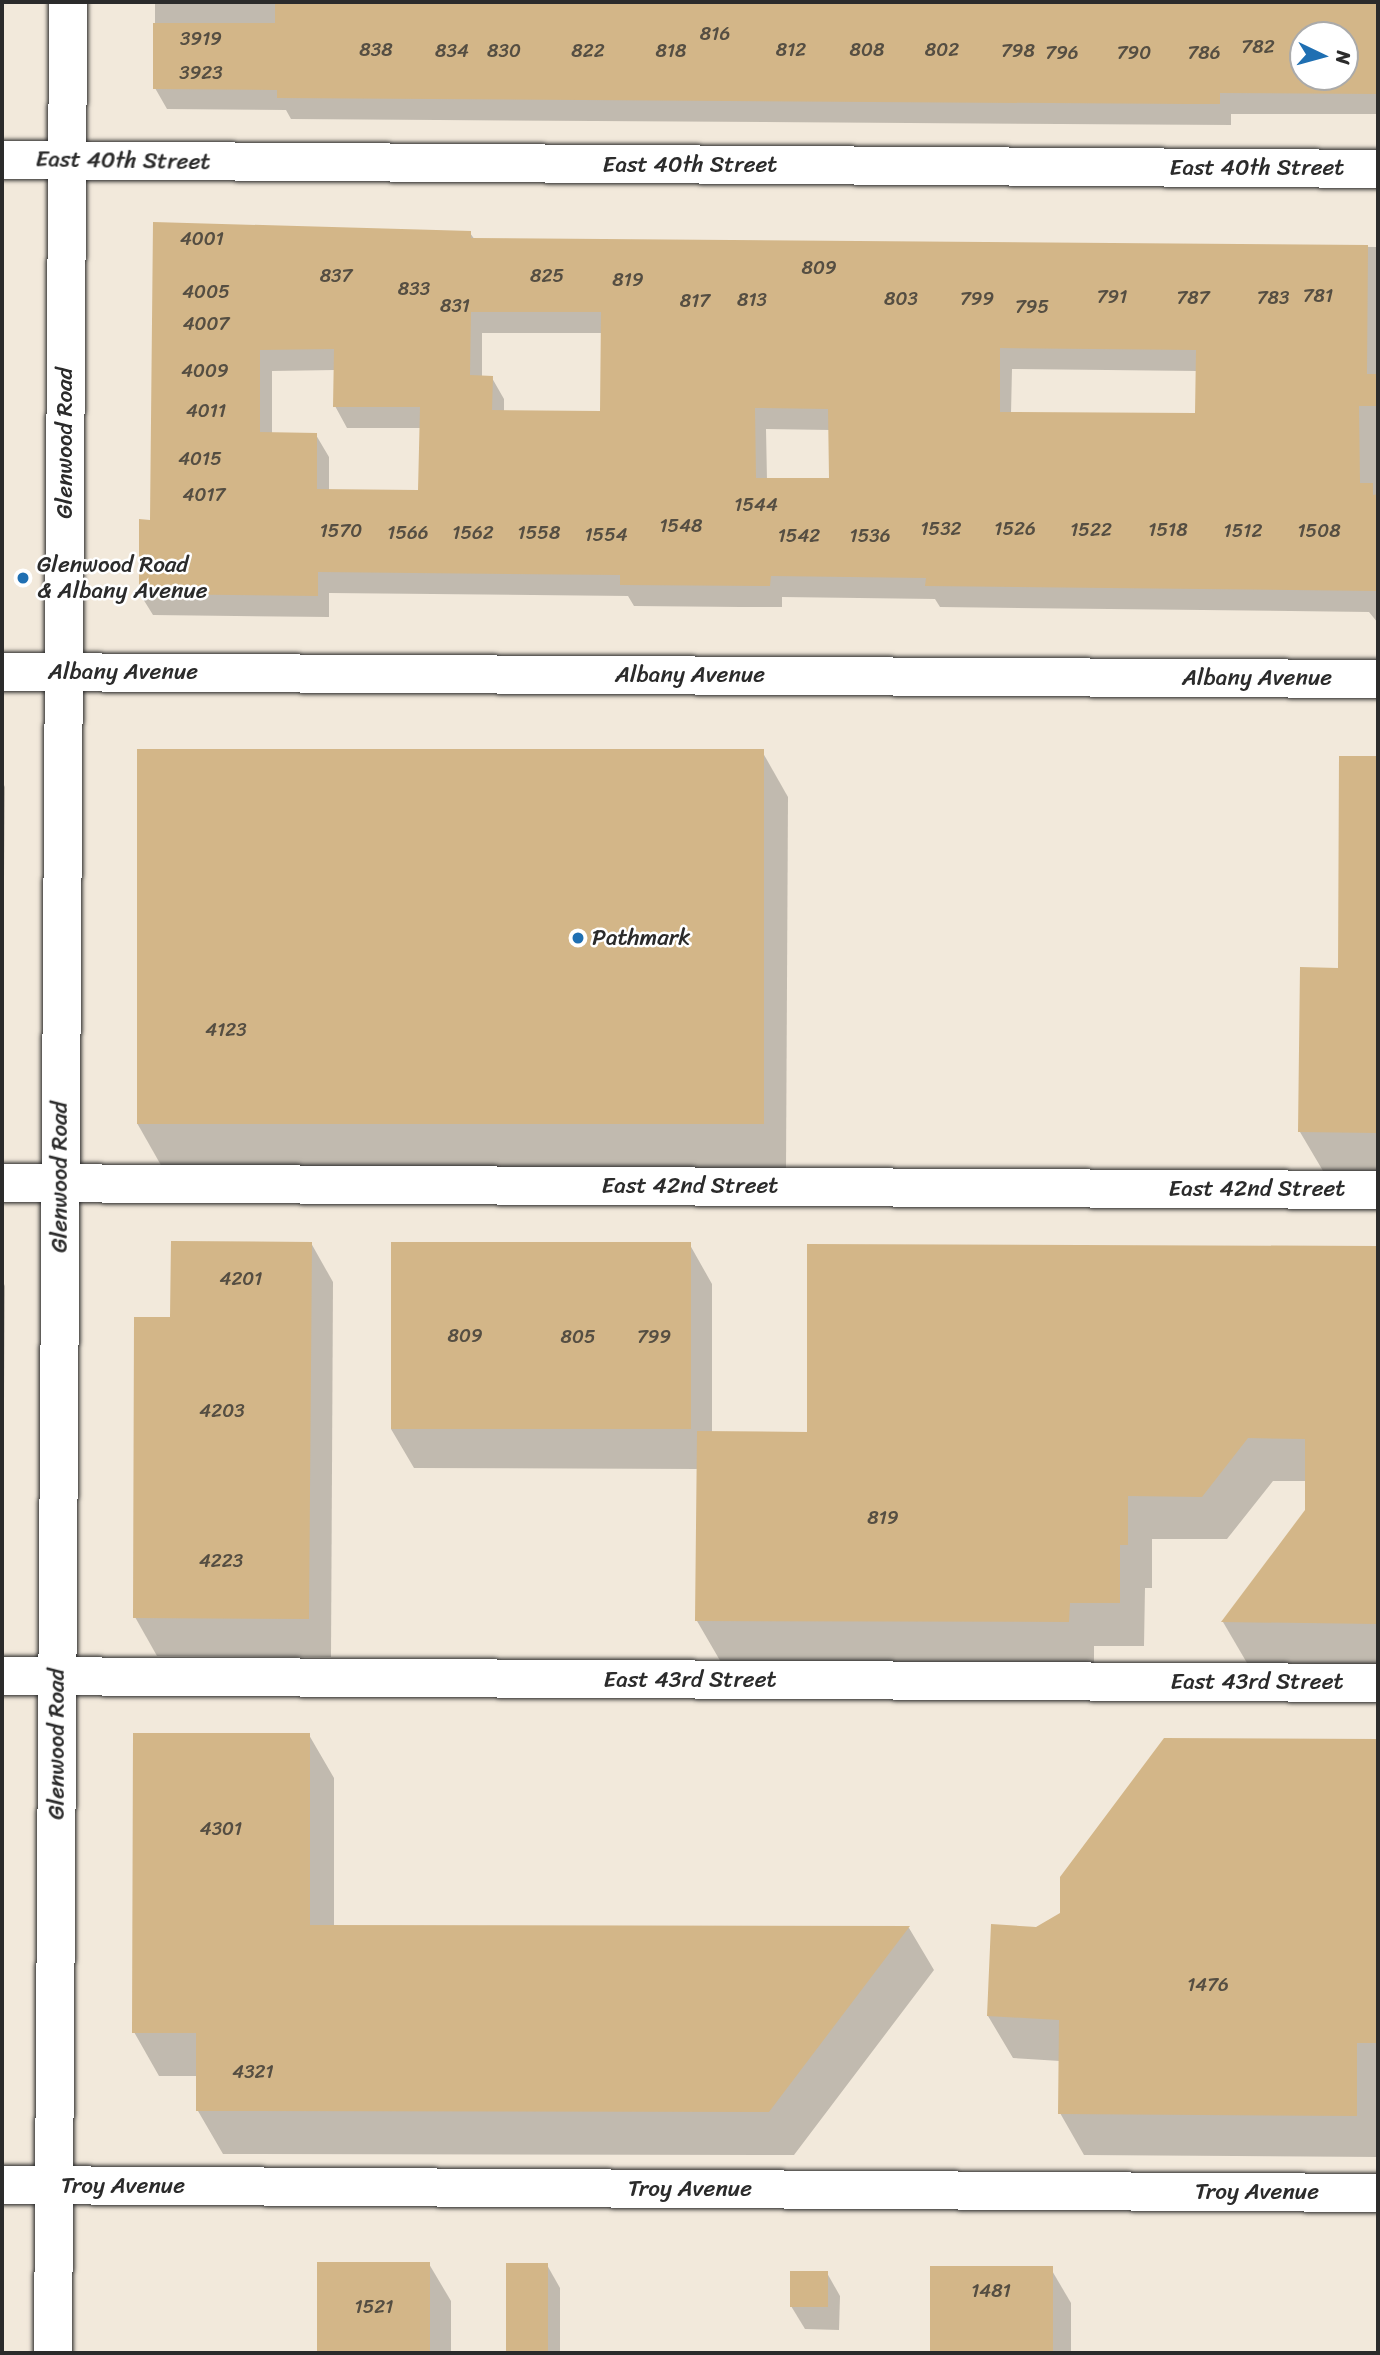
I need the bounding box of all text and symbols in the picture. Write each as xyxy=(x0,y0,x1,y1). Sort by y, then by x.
north arrow xyxy=(1289,21,1359,91)
house number: 816 xyxy=(700,23,730,45)
house number: 3919 xyxy=(180,28,222,50)
house number: 782 xyxy=(1241,36,1275,58)
house number: 838 xyxy=(359,39,393,61)
house number: 812 xyxy=(776,39,806,61)
house number: 808 xyxy=(850,39,884,61)
house number: 802 xyxy=(925,39,959,61)
house number: 834 xyxy=(435,40,469,62)
house number: 830 xyxy=(487,40,521,62)
house number: 822 xyxy=(571,40,605,62)
house number: 818 xyxy=(655,40,687,62)
house number: 798 xyxy=(1001,40,1035,62)
house number: 796 xyxy=(1045,42,1079,64)
house number: 790 xyxy=(1117,42,1151,64)
house number: 786 xyxy=(1187,42,1221,64)
text: N xyxy=(1326,50,1360,66)
house number: 3923 xyxy=(179,62,223,84)
street label: East 40th Street xyxy=(35,146,211,176)
street label: East 40th Street xyxy=(603,151,777,179)
street label: East 40th Street xyxy=(1170,154,1344,182)
house number: 4001 xyxy=(180,228,224,250)
house number: 809 xyxy=(801,257,837,279)
house number: 837 xyxy=(320,265,352,287)
house number: 825 xyxy=(530,265,564,287)
house number: 819 xyxy=(612,269,644,291)
house number: 833 xyxy=(398,278,430,300)
house number: 4005 xyxy=(182,281,230,303)
house number: 781 xyxy=(1303,285,1333,307)
house number: 791 xyxy=(1097,286,1127,308)
house number: 787 xyxy=(1176,287,1210,309)
house number: 783 xyxy=(1257,287,1289,309)
house number: 803 xyxy=(884,288,918,310)
house number: 799 xyxy=(960,288,994,310)
house number: 813 xyxy=(737,289,767,311)
house number: 817 xyxy=(680,290,710,312)
house number: 831 xyxy=(440,295,470,317)
house number: 795 xyxy=(1015,296,1049,318)
house number: 4007 xyxy=(183,313,229,335)
house number: 4009 xyxy=(181,360,229,382)
street label: Glenwood Road xyxy=(51,367,79,519)
house number: 4011 xyxy=(186,400,226,422)
house number: 4015 xyxy=(178,448,222,470)
house number: 4017 xyxy=(183,484,225,506)
house number: 1544 xyxy=(734,494,778,516)
house number: 1548 xyxy=(659,515,703,537)
house number: 1532 xyxy=(920,518,962,540)
house number: 1526 xyxy=(994,518,1036,540)
house number: 1522 xyxy=(1070,519,1112,541)
house number: 1518 xyxy=(1148,519,1188,541)
house number: 1570 xyxy=(320,520,362,542)
house number: 1512 xyxy=(1224,520,1262,542)
house number: 1508 xyxy=(1297,520,1341,542)
house number: 1566 xyxy=(387,522,429,544)
house number: 1562 xyxy=(452,522,494,544)
house number: 1558 xyxy=(518,522,560,544)
house number: 1554 xyxy=(584,524,628,546)
house number: 1542 xyxy=(778,525,820,547)
house number: 1536 xyxy=(850,525,890,547)
place label: Glenwood Road & Albany Avenue xyxy=(37,551,207,605)
marker: Glenwood Road & Albany Avenue xyxy=(15,570,31,586)
street label: Albany Avenue xyxy=(48,658,198,686)
street label: Albany Avenue xyxy=(615,661,765,689)
street label: Albany Avenue xyxy=(1182,664,1332,692)
place label: Pathmark xyxy=(592,924,690,952)
marker: Pathmark xyxy=(570,930,586,946)
house number: 4123 xyxy=(205,1019,247,1041)
street label: Glenwood Road xyxy=(46,1101,74,1253)
street label: East 42nd Street xyxy=(602,1172,778,1200)
street label: East 42nd Street xyxy=(1169,1175,1345,1203)
house number: 4201 xyxy=(220,1268,262,1290)
house number: 809 xyxy=(447,1325,483,1347)
house number: 805 xyxy=(560,1326,596,1348)
house number: 799 xyxy=(637,1326,671,1348)
house number: 4203 xyxy=(199,1400,245,1422)
house number: 819 xyxy=(867,1507,899,1529)
house number: 4223 xyxy=(199,1550,243,1572)
street label: East 43rd Street xyxy=(604,1666,776,1694)
street label: Glenwood Road xyxy=(43,1668,71,1820)
street label: East 43rd Street xyxy=(1171,1668,1343,1696)
house number: 4301 xyxy=(200,1818,242,1840)
house number: 1476 xyxy=(1187,1974,1229,1996)
house number: 4321 xyxy=(232,2061,274,2083)
street label: Troy Avenue xyxy=(61,2172,185,2200)
street label: Troy Avenue xyxy=(628,2175,752,2203)
street label: Troy Avenue xyxy=(1195,2178,1319,2206)
house number: 1481 xyxy=(971,2280,1011,2302)
house number: 1521 xyxy=(355,2296,393,2318)

